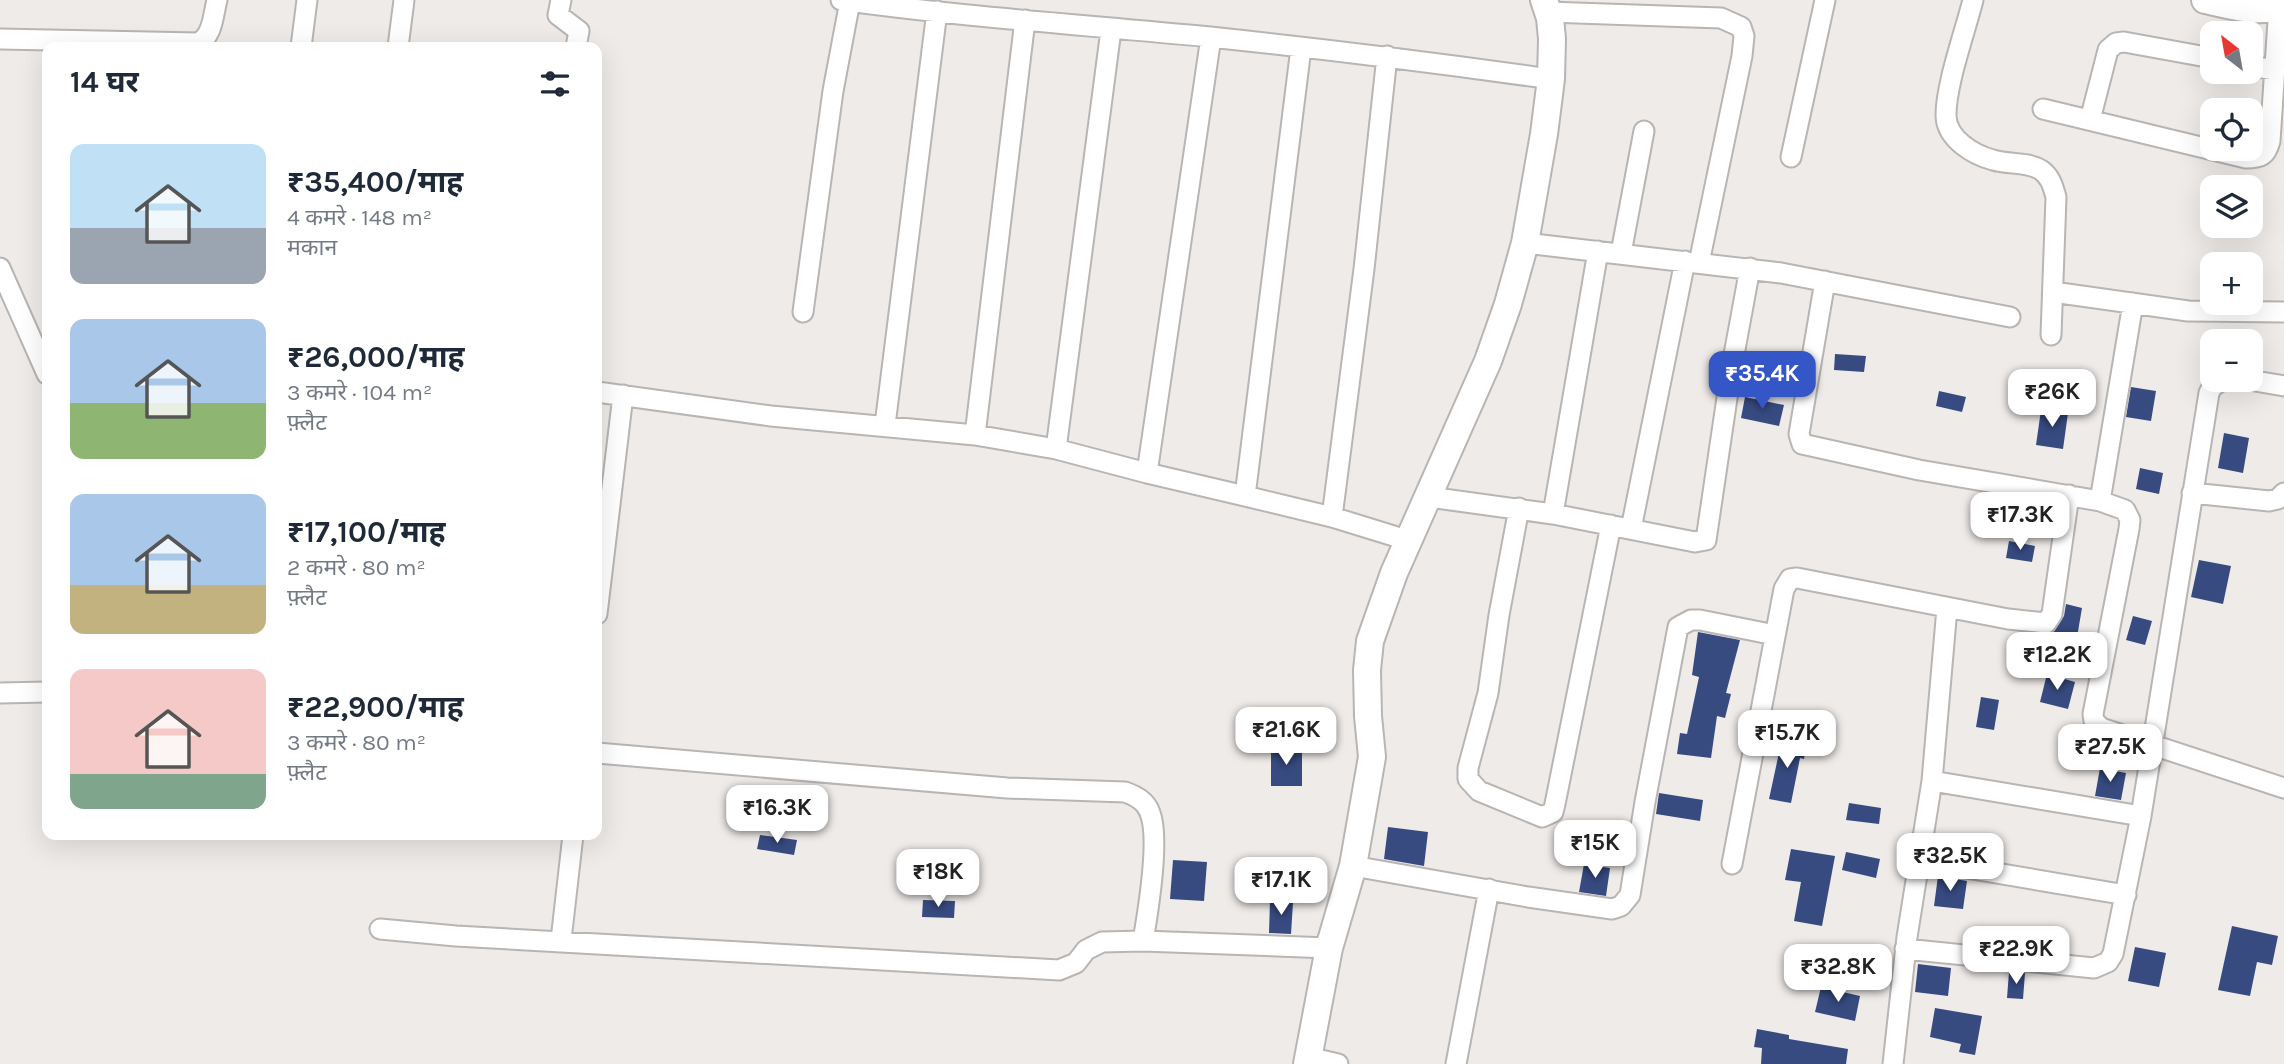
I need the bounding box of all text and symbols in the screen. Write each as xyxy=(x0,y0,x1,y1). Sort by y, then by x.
north arrow xyxy=(2200,21,2263,84)
map controls xyxy=(2200,21,2263,392)
text: 14 घर xyxy=(70,64,139,100)
icon: filters xyxy=(536,65,574,103)
button: locate xyxy=(2200,98,2263,161)
text: ₹35,400/माह xyxy=(287,164,463,200)
icon: home xyxy=(126,172,210,256)
button: layers xyxy=(2200,175,2263,238)
text: 4 कमरे · 148 m² xyxy=(287,204,432,231)
text: मकान xyxy=(287,234,337,261)
button: + xyxy=(2200,252,2263,315)
button: − xyxy=(2200,329,2263,392)
text: ₹26,000/माह xyxy=(287,339,465,375)
icon: home xyxy=(126,347,210,431)
pin: ₹35.4K xyxy=(1705,352,1819,411)
text: ₹35.4K xyxy=(1725,360,1799,387)
pin: ₹26K xyxy=(2011,370,2093,429)
text: ₹26K xyxy=(2024,378,2080,405)
text: 3 कमरे · 104 m² xyxy=(287,379,432,406)
text: फ़्लैट xyxy=(287,409,327,436)
pin: ₹17.3K xyxy=(1963,492,2077,552)
text: ₹17.3K xyxy=(1986,501,2054,528)
text: ₹17,100/माह xyxy=(287,514,446,550)
icon: home xyxy=(126,522,210,606)
text: 2 कमरे · 80 m² xyxy=(287,554,426,581)
text: फ़्लैट xyxy=(287,584,327,611)
pin: ₹12.2K xyxy=(2000,632,2114,692)
text: ₹12.2K xyxy=(2022,641,2092,668)
text: ₹22,900/माह xyxy=(287,689,464,725)
icon: home xyxy=(126,697,210,781)
pin: ₹21.6K xyxy=(1229,708,1343,767)
pin: ₹15.7K xyxy=(1730,710,1844,770)
text: ₹21.6K xyxy=(1251,716,1321,743)
text: ₹15.7K xyxy=(1754,719,1820,746)
pin: ₹27.5K xyxy=(2053,724,2167,784)
text: 3 कमरे · 80 m² xyxy=(287,729,426,756)
text: ₹27.5K xyxy=(2074,733,2146,760)
text: फ़्लैट xyxy=(287,759,327,786)
pin: ₹16.3K xyxy=(720,786,834,845)
text: ₹16.3K xyxy=(742,794,812,821)
pin: ₹15K xyxy=(1554,820,1636,880)
text: ₹15K xyxy=(1570,829,1620,856)
pin: ₹32.5K xyxy=(1893,834,2007,893)
text: ₹32.5K xyxy=(1913,842,1987,869)
pin: ₹18K xyxy=(897,850,979,909)
text: ₹18K xyxy=(912,858,964,885)
pin: ₹17.1K xyxy=(1224,858,1338,917)
text: ₹17.1K xyxy=(1251,866,1311,893)
pin: ₹22.9K xyxy=(1959,926,2073,986)
text: ₹22.9K xyxy=(1978,935,2054,962)
pin: ₹32.8K xyxy=(1781,944,1895,1004)
text: ₹32.8K xyxy=(1800,953,1876,980)

